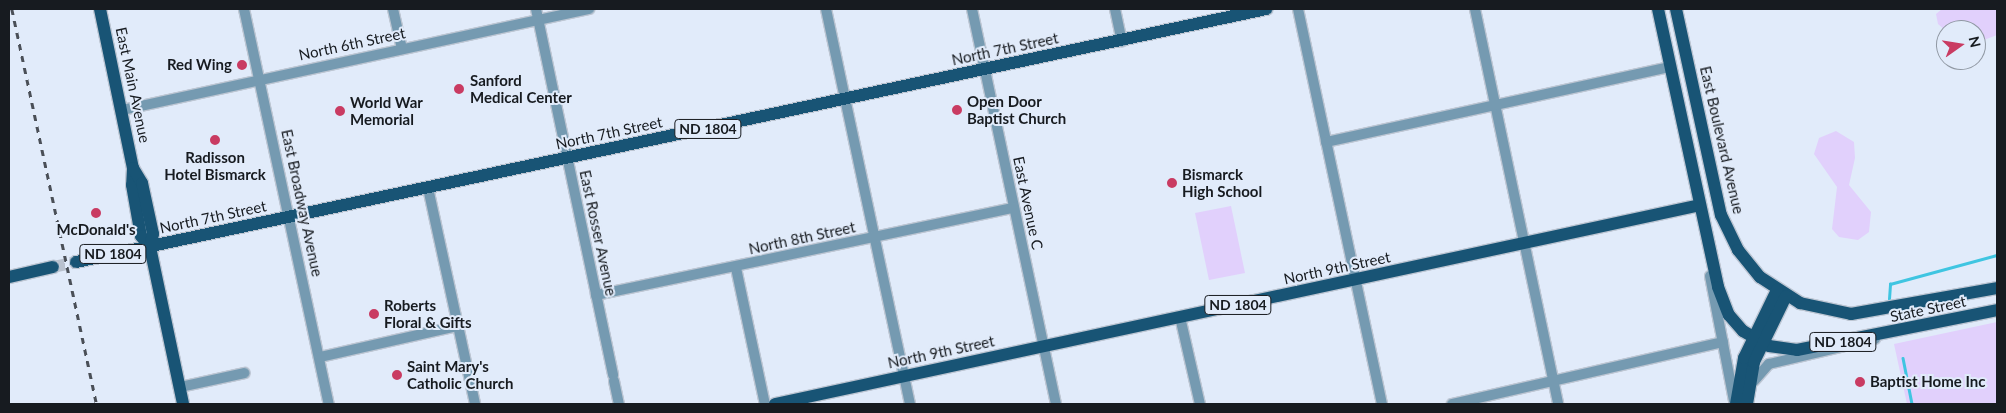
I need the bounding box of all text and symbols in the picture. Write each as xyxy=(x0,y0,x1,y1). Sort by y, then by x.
north arrow xyxy=(1936,20,1986,70)
street label: North 6th Street xyxy=(297,24,407,64)
street label: East Main Avenue xyxy=(112,25,154,145)
street label: North 7th Street xyxy=(950,29,1060,69)
text: N xyxy=(1966,35,1985,49)
place label: Red Wing xyxy=(167,56,232,74)
marker: Red Wing xyxy=(236,59,248,71)
street label: East Boulevard Avenue xyxy=(1696,64,1748,216)
place label: Sanford Medical Center xyxy=(470,71,572,106)
marker: Sanford Medical Center xyxy=(452,82,466,96)
place label: Open Door Baptist Church xyxy=(967,92,1066,127)
place label: World War Memorial xyxy=(350,93,423,128)
marker: Open Door Baptist Church xyxy=(951,104,963,116)
marker: World War Memorial xyxy=(334,105,346,117)
street label: North 7th Street xyxy=(554,113,664,153)
road number: ND 1804 xyxy=(674,118,742,140)
street label: East Broadway Avenue xyxy=(278,127,326,279)
marker: Radisson Hotel Bismarck xyxy=(209,134,221,146)
place label: Radisson Hotel Bismarck xyxy=(164,148,266,183)
street label: East Avenue C xyxy=(1009,155,1047,251)
place label: Bismarck High School xyxy=(1182,165,1262,200)
street label: East Rosser Avenue xyxy=(576,168,620,298)
marker: Bismarck High School xyxy=(1166,177,1178,189)
street label: North 7th Street xyxy=(158,197,268,237)
marker: McDonald's xyxy=(90,207,102,219)
street label: North 8th Street xyxy=(747,218,857,258)
place label: McDonald's xyxy=(57,221,135,239)
road number: ND 1804 xyxy=(79,242,147,266)
street label: North 9th Street xyxy=(1282,248,1392,288)
street label: State Street xyxy=(1888,292,1968,326)
road number: ND 1804 xyxy=(1204,294,1272,316)
place label: Roberts Floral & Gifts xyxy=(384,296,472,331)
marker: Roberts Floral & Gifts xyxy=(368,308,380,320)
road number: ND 1804 xyxy=(1809,331,1877,354)
street label: North 9th Street xyxy=(886,332,996,372)
place label: Saint Mary's Catholic Church xyxy=(407,357,513,392)
marker: Saint Mary's Catholic Church xyxy=(391,369,403,381)
place label: Baptist Home Inc xyxy=(1870,373,1985,391)
marker: Baptist Home Inc xyxy=(1854,376,1866,388)

